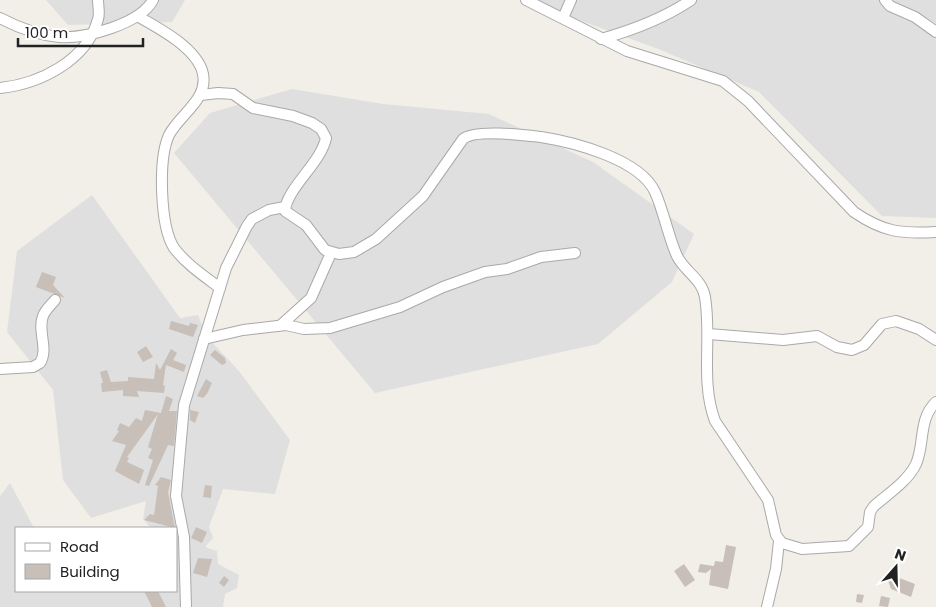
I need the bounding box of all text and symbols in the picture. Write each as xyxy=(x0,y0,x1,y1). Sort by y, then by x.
scale bar xyxy=(18,15,142,47)
text: 100 m xyxy=(25,22,68,43)
legend xyxy=(15,527,178,592)
text: Road xyxy=(60,536,99,557)
north arrow xyxy=(871,542,921,592)
text: N xyxy=(892,544,909,566)
text: Building xyxy=(60,561,120,582)

